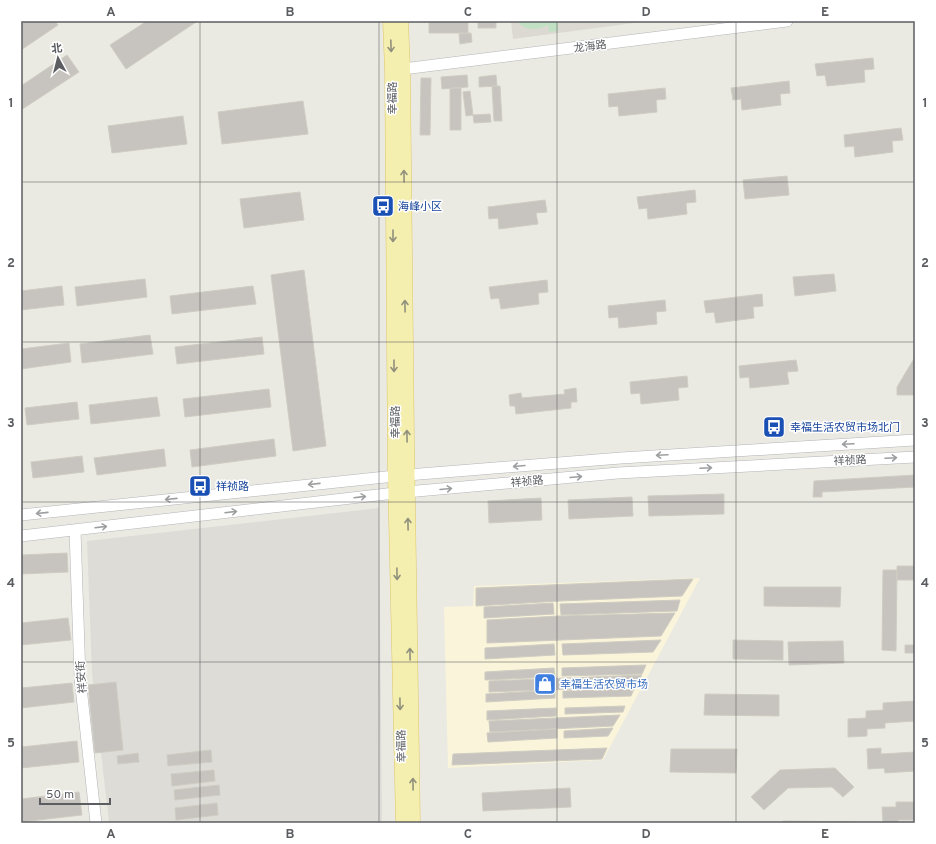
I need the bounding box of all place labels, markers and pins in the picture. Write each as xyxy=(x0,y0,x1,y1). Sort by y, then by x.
bus stop icon: 海峰小区 xyxy=(370,193,396,219)
place label: 海峰小区 xyxy=(398,200,442,214)
bus stop icon: 幸福生活农贸市场北门 xyxy=(761,414,787,440)
place label: 幸福生活农贸市场北门 xyxy=(790,421,900,435)
bus stop icon: 祥祯路 xyxy=(187,473,213,499)
place label: 祥祯路 xyxy=(216,480,249,494)
shop icon: 幸福生活农贸市场 xyxy=(532,671,558,697)
place label: 幸福生活农贸市场 xyxy=(560,678,648,692)

